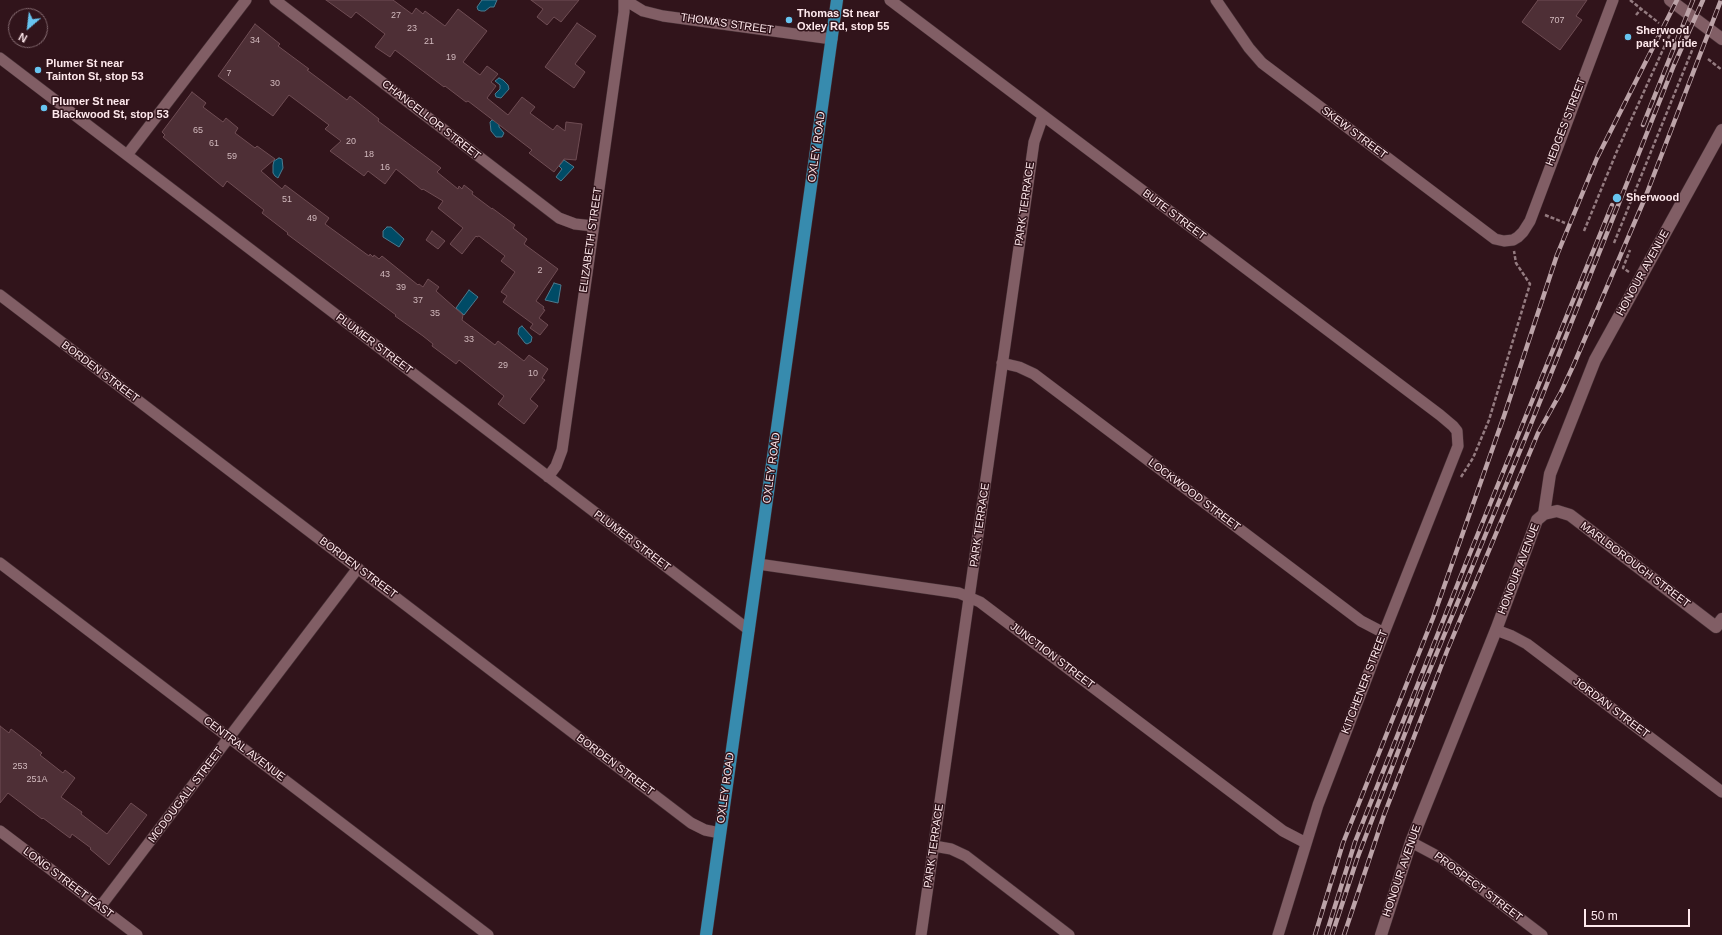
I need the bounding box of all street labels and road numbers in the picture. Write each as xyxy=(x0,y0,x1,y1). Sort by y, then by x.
street label: THOMAS STREET xyxy=(680,11,774,37)
street label: HEDGES STREET xyxy=(1543,76,1589,168)
street label: CHANCELLOR STREET xyxy=(379,77,483,163)
street label: SKEW STREET xyxy=(1319,104,1389,162)
street label: OXLEY ROAD xyxy=(805,111,829,183)
street label: PARK TERRACE xyxy=(1013,161,1037,247)
street label: ELIZABETH STREET xyxy=(577,186,605,294)
street label: BUTE STREET xyxy=(1140,187,1208,243)
street label: HONOUR AVENUE xyxy=(1614,228,1672,318)
street label: PLUMER STREET xyxy=(333,311,415,377)
street label: BORDEN STREET xyxy=(59,339,141,405)
street label: OXLEY ROAD xyxy=(760,432,784,504)
street label: LOCKWOOD STREET xyxy=(1145,456,1243,534)
street label: PARK TERRACE xyxy=(968,482,992,568)
street label: PLUMER STREET xyxy=(591,508,673,574)
street label: MARLBOROUGH STREET xyxy=(1578,519,1692,611)
street label: HONOUR AVENUE xyxy=(1496,522,1542,616)
street label: BORDEN STREET xyxy=(317,535,399,601)
street label: JUNCTION STREET xyxy=(1007,620,1097,692)
street label: KITCHENER STREET xyxy=(1339,628,1391,736)
street label: JORDAN STREET xyxy=(1570,675,1652,741)
street label: CENTRAL AVENUE xyxy=(201,714,287,784)
street label: BORDEN STREET xyxy=(574,732,656,798)
street label: MCDOUGALL STREET xyxy=(146,745,226,845)
street label: OXLEY ROAD xyxy=(714,752,738,824)
street label: PARK TERRACE xyxy=(922,803,946,889)
street label: HONOUR AVENUE xyxy=(1380,823,1424,919)
street label: LONG STREET EAST xyxy=(20,845,116,921)
street label: PROSPECT STREET xyxy=(1431,850,1525,924)

